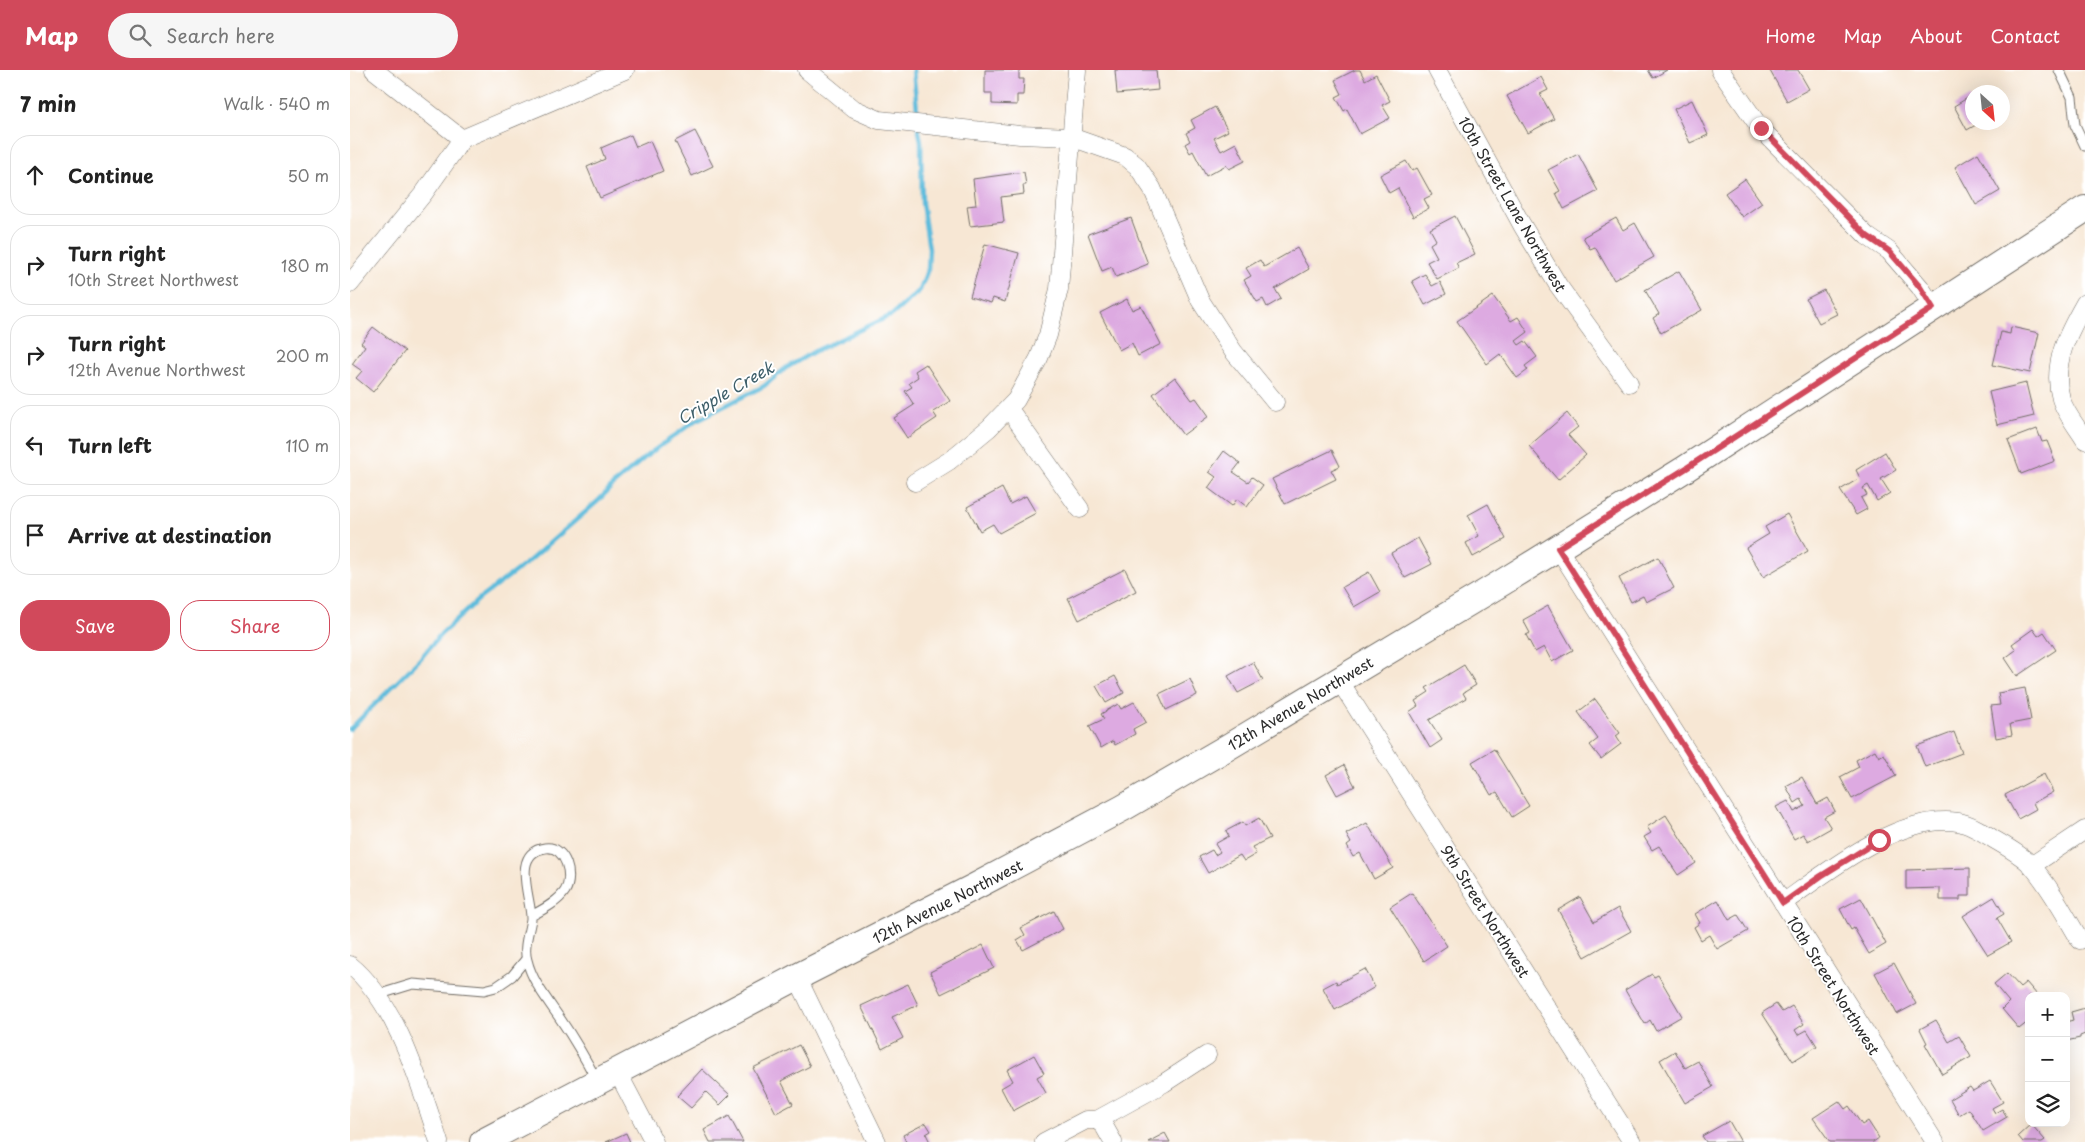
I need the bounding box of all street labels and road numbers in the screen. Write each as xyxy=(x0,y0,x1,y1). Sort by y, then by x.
street label: 10th Street Lane Northwest xyxy=(1453,112,1573,296)
street label: 12th Avenue Northwest xyxy=(1223,650,1377,756)
street label: 9th Street Northwest xyxy=(1436,840,1536,982)
street label: 12th Avenue Northwest xyxy=(868,853,1026,949)
street label: 10th Street Northwest xyxy=(1782,911,1886,1059)

